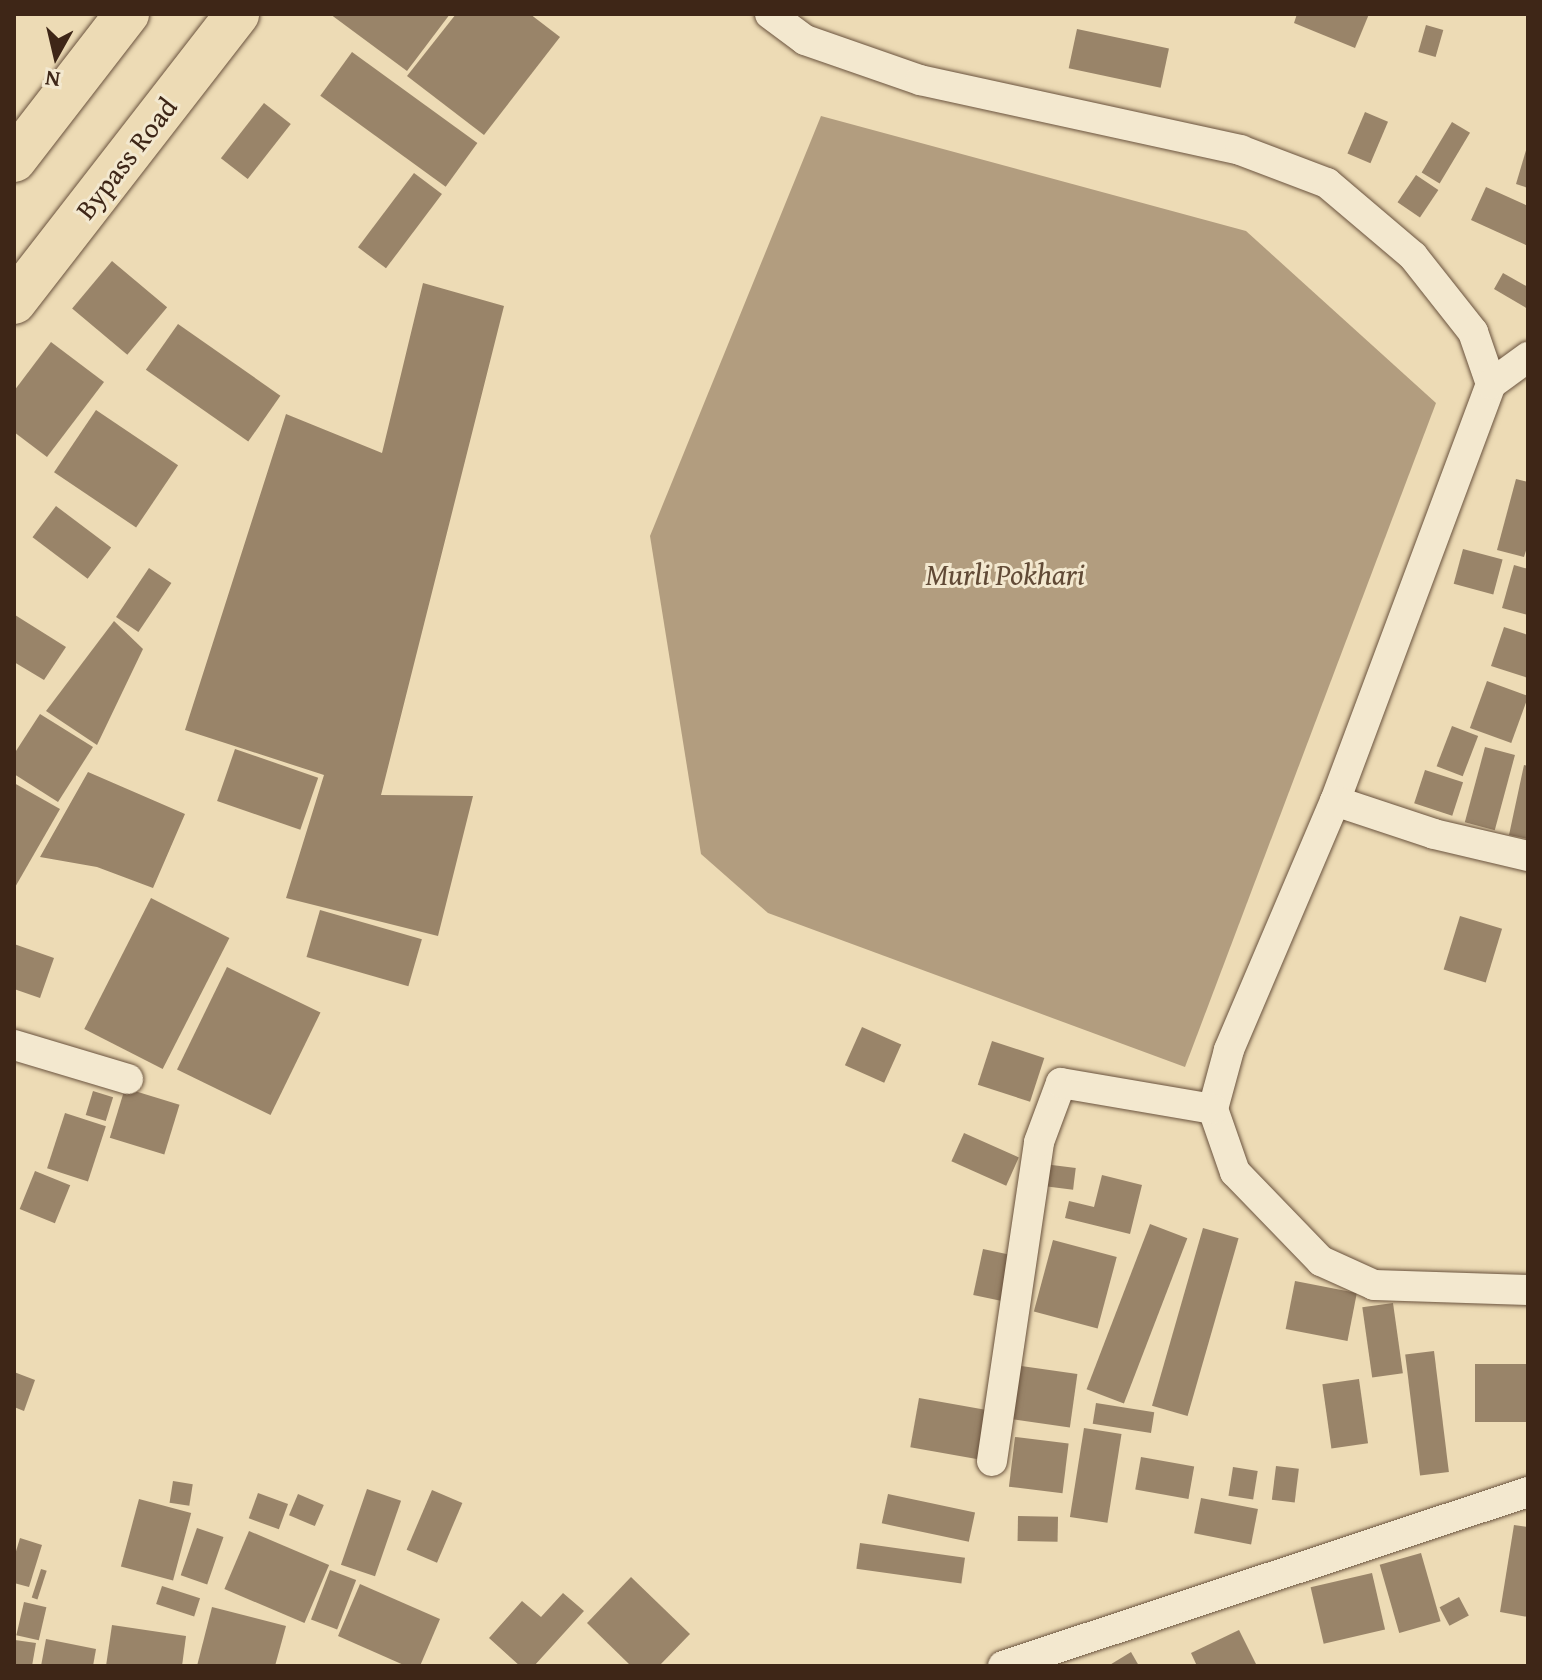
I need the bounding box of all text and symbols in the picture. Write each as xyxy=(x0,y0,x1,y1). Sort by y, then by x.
north arrow xyxy=(16,16,96,96)
text: N xyxy=(43,63,62,97)
street label: Bypass Road xyxy=(68,90,184,226)
water label: Murli Pokhari xyxy=(925,556,1085,592)

